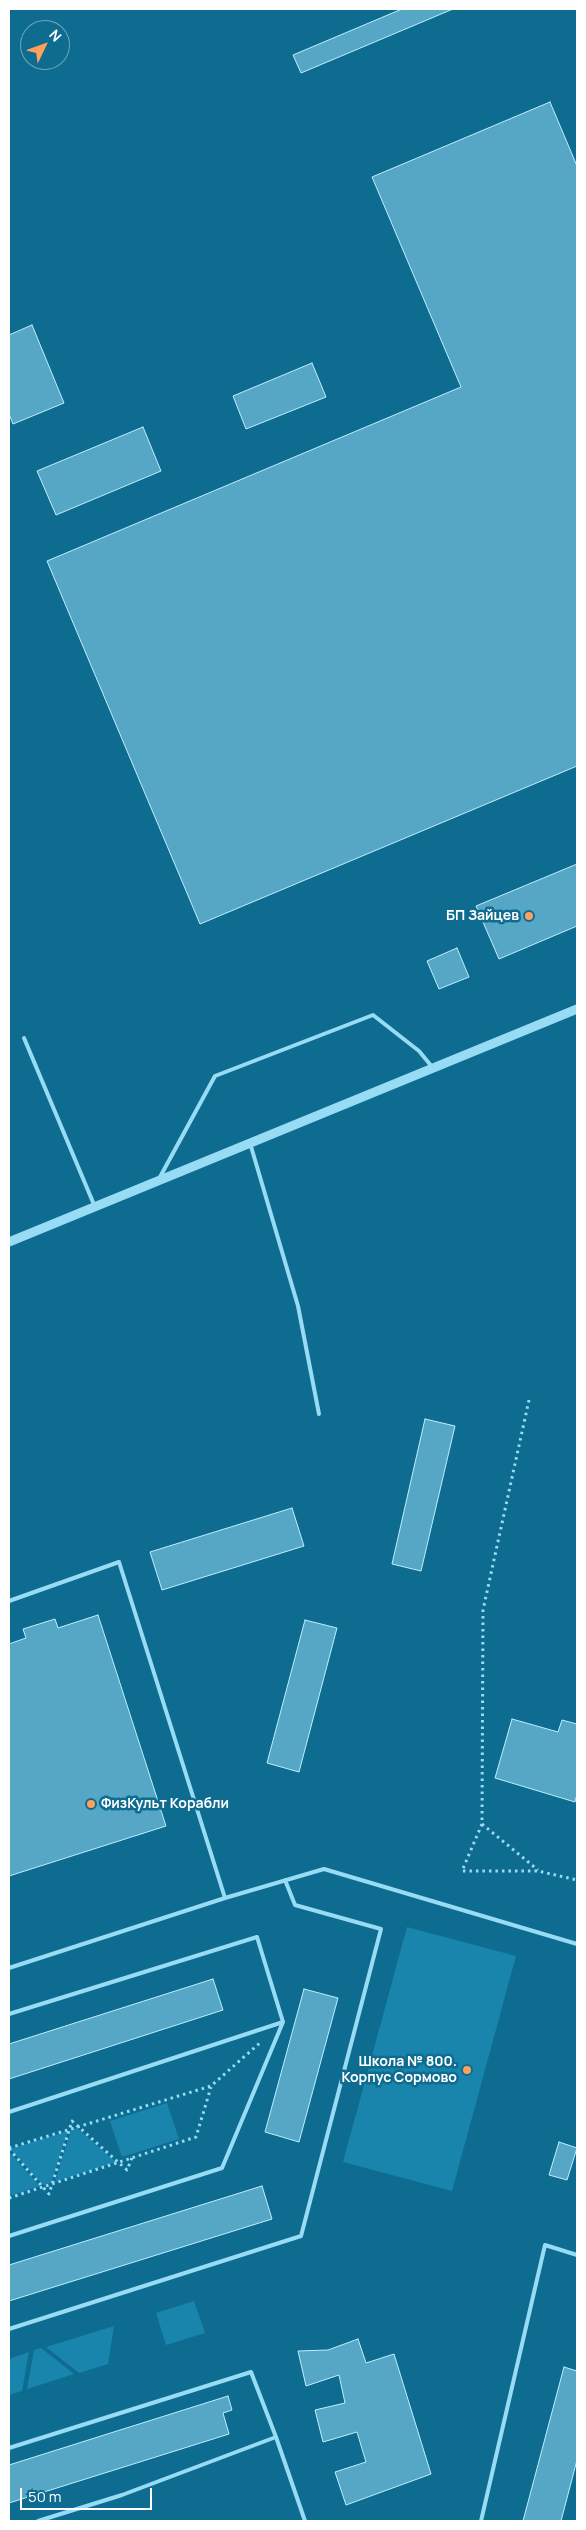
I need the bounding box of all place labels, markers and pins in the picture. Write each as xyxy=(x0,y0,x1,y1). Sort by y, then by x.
place label: БП Зайцев xyxy=(446,908,519,924)
marker: БП Зайцев xyxy=(523,910,535,922)
place label: ФизКульт Корабли xyxy=(101,1796,229,1812)
marker: ФизКульт Корабли xyxy=(85,1798,97,1810)
place label: Школа № 800. Корпус Сормово xyxy=(341,2054,457,2086)
marker: Школа № 800. Корпус Сормово xyxy=(461,2064,473,2076)

